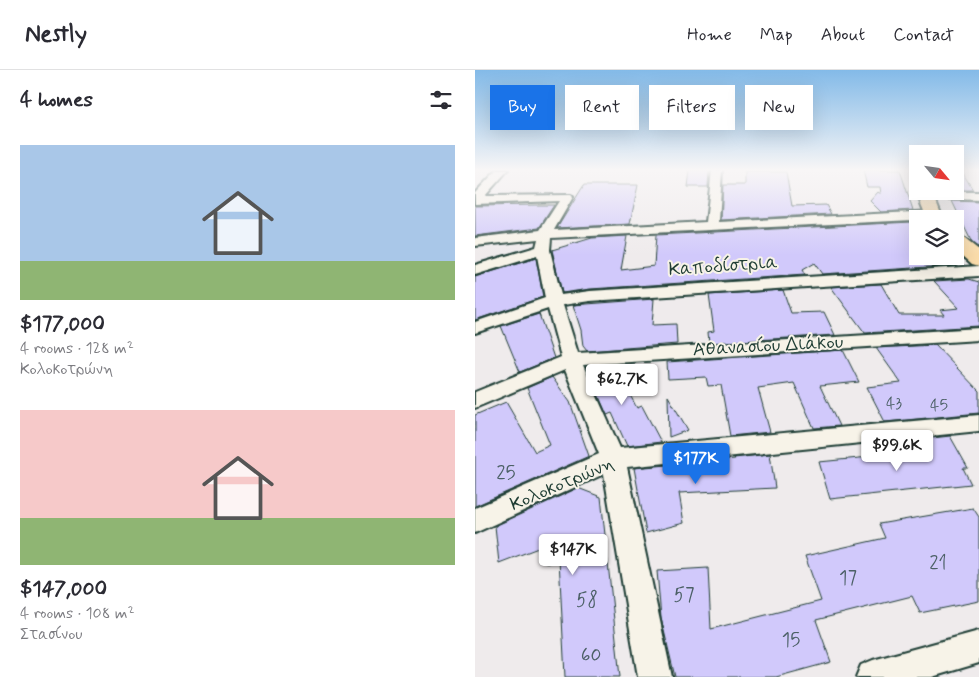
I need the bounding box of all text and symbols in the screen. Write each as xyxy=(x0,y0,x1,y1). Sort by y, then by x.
text: Nestly xyxy=(25,19,87,50)
text: Home xyxy=(687,23,732,47)
text: Map xyxy=(760,23,793,47)
text: About xyxy=(821,23,865,47)
text: Contact xyxy=(893,23,954,47)
chip: Buy xyxy=(490,85,555,130)
chip: Rent xyxy=(565,85,639,130)
chip: Filters xyxy=(649,85,735,130)
chip: New xyxy=(745,85,813,130)
text: 4 homes xyxy=(20,86,93,114)
icon: filters xyxy=(427,86,455,114)
north arrow xyxy=(909,145,964,200)
map controls xyxy=(909,145,964,265)
icon: home xyxy=(193,178,283,268)
button: layers xyxy=(909,210,964,265)
street label: Καποδίστρια xyxy=(668,250,778,282)
text: $177,000 xyxy=(20,310,105,338)
street label: Αθανασίου Διάκου xyxy=(692,330,844,362)
text: 4 rooms · 128 m² xyxy=(20,338,134,359)
text: Κολοκοτρώνη xyxy=(20,359,113,380)
pin: $62.7K xyxy=(581,364,663,406)
text: $62.7K xyxy=(597,369,647,390)
house number: 43 xyxy=(886,393,902,414)
house number: 45 xyxy=(930,395,948,416)
pin: $99.6K xyxy=(856,430,938,472)
text: $99.6K xyxy=(872,435,922,456)
pin: $177K xyxy=(661,442,731,485)
icon: home xyxy=(193,443,283,533)
text: $177K xyxy=(674,448,718,469)
street label: Κολοκοτρώνη xyxy=(506,451,618,517)
house number: 25 xyxy=(496,461,516,486)
pin: $147K xyxy=(538,534,608,576)
text: $147K xyxy=(550,539,596,560)
house number: 21 xyxy=(929,551,947,576)
house number: 17 xyxy=(839,566,857,591)
text: $147,000 xyxy=(20,575,107,603)
house number: 57 xyxy=(674,583,694,608)
house number: 58 xyxy=(576,588,598,613)
text: 4 rooms · 108 m² xyxy=(20,603,135,624)
text: Στασίνου xyxy=(20,624,83,645)
house number: 15 xyxy=(782,628,800,653)
house number: 60 xyxy=(581,643,601,668)

